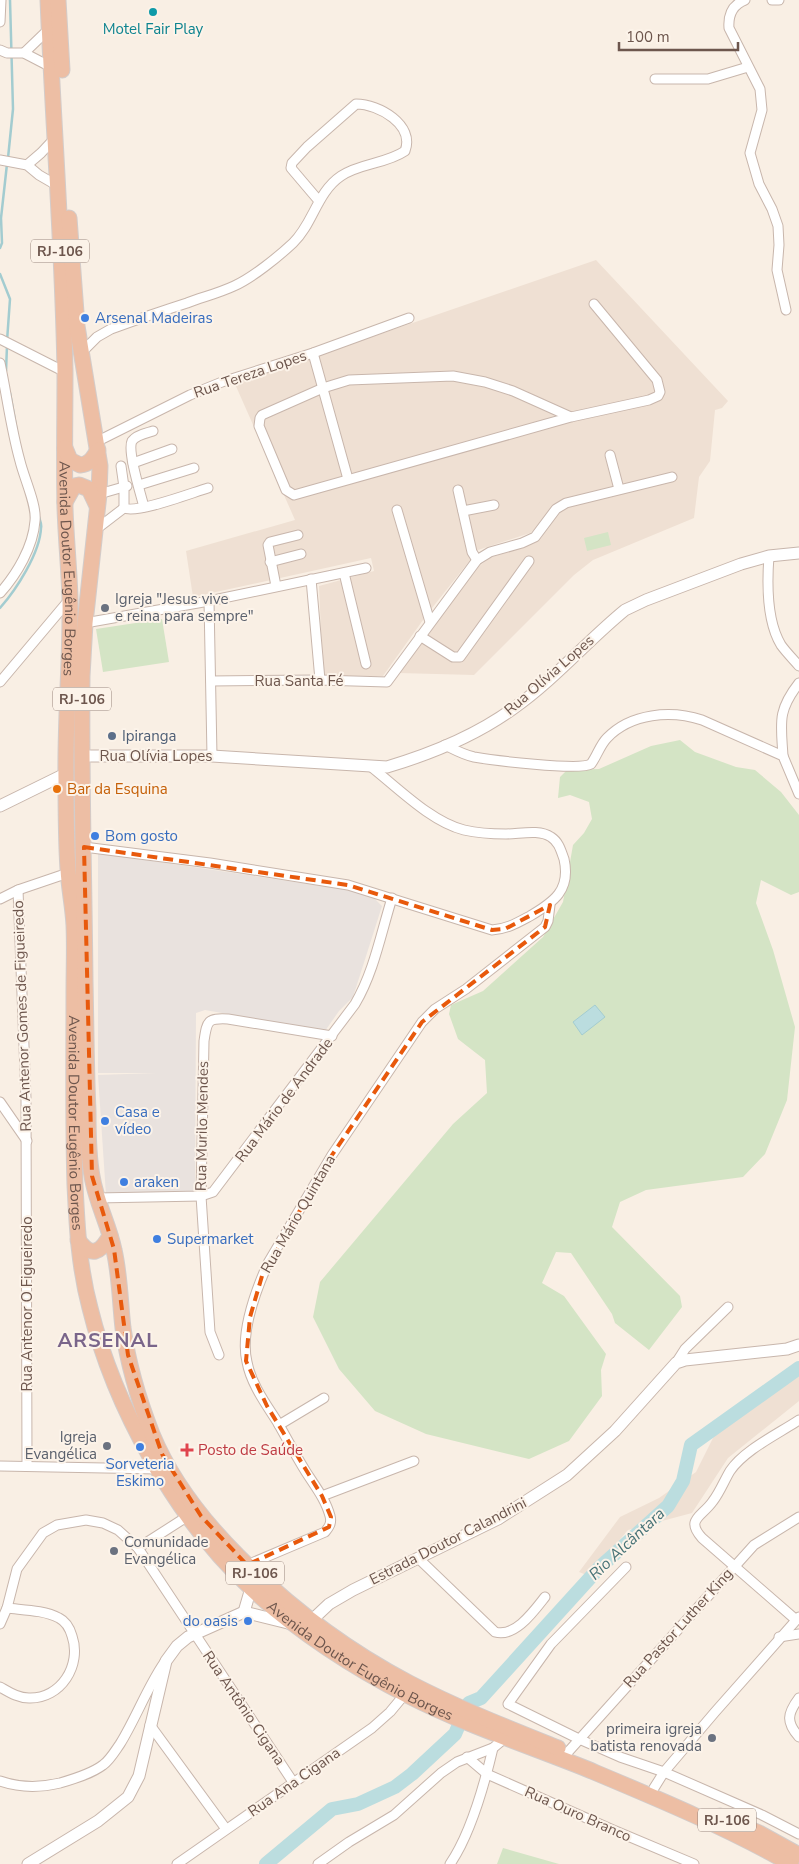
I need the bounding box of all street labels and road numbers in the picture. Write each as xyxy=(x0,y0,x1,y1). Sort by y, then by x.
road number: RJ-106 xyxy=(31,240,89,262)
street label: Rua Tereza Lopes xyxy=(191,345,309,403)
street label: Avenida Doutor Eugênio Borges xyxy=(55,461,80,676)
street label: Rua Olívia Lopes xyxy=(500,630,598,720)
street label: Rua Santa Fé xyxy=(255,671,343,691)
road number: RJ-106 xyxy=(53,688,111,711)
street label: Rua Olívia Lopes xyxy=(99,746,213,766)
street label: Rua Antenor Gomes de Figueiredo xyxy=(8,900,36,1132)
street label: Avenida Doutor Eugênio Borges xyxy=(64,1015,88,1231)
street label: Rua Mário de Andrade xyxy=(231,1034,337,1166)
street label: Rua Murilo Mendes xyxy=(191,1061,213,1191)
street label: Rua Mário Quintana xyxy=(256,1151,340,1277)
street label: Rua Antenor O Figueiredo xyxy=(17,1216,37,1392)
street label: Estrada Doutor Calandrini xyxy=(366,1493,530,1589)
road number: RJ-106 xyxy=(226,1562,284,1585)
street label: Rua Pastor Luther King xyxy=(619,1564,737,1692)
street label: Avenida Doutor Eugênio Borges xyxy=(263,1596,456,1725)
street label: Rua Antônio Cigana xyxy=(198,1647,290,1769)
street label: Rua Ana Cigana xyxy=(244,1743,344,1821)
street label: Rua Ouro Branco xyxy=(522,1782,634,1846)
road number: RJ-106 xyxy=(698,1808,756,1832)

